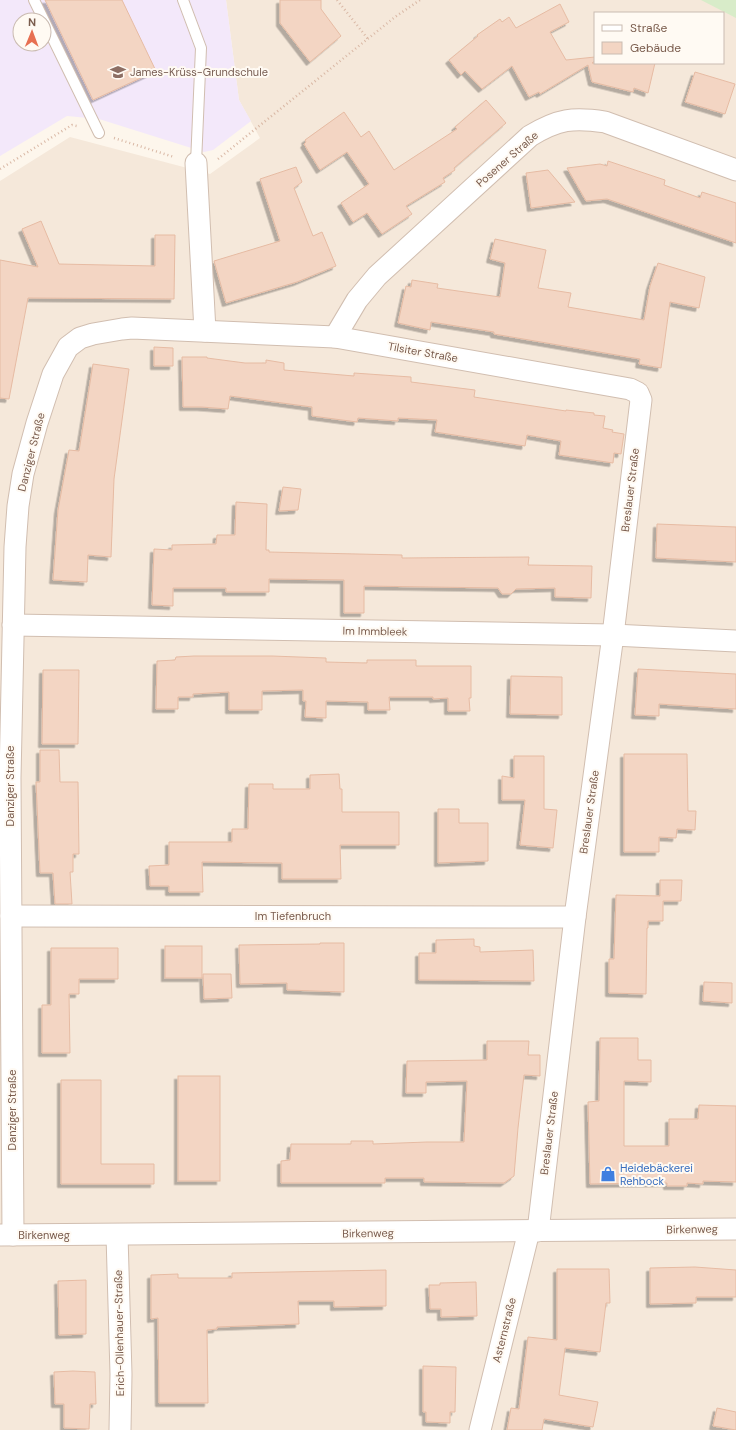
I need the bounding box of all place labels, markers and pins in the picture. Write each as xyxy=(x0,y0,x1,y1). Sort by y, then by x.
school or university icon: James-Krüss-Grundschule xyxy=(109,63,127,81)
place label: James-Krüss-Grundschule xyxy=(130,65,268,79)
place label: Heidebäckerei Rehbock xyxy=(620,1161,693,1188)
shop icon: Heidebäckerei Rehbock xyxy=(599,1165,617,1183)

